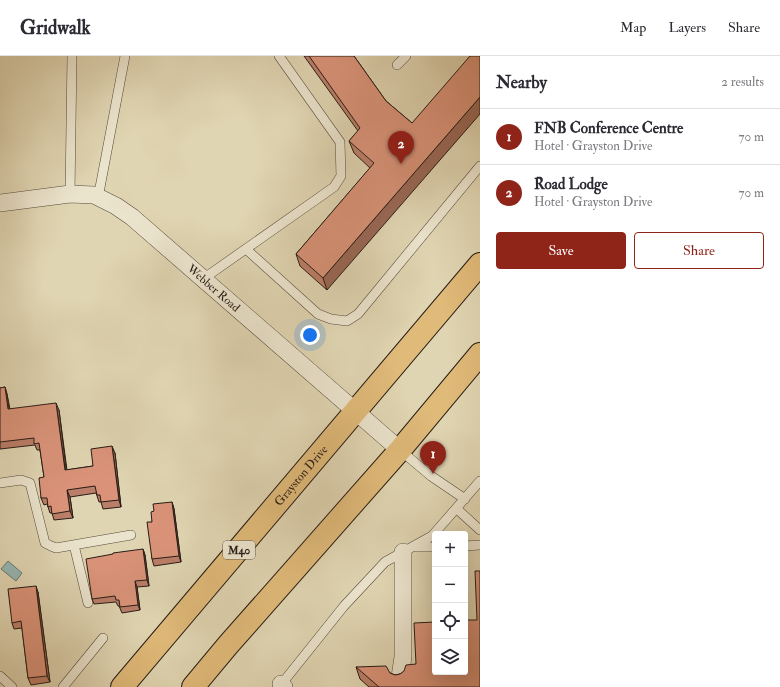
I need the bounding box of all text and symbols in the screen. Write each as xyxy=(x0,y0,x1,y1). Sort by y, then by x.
text: Gridwalk xyxy=(20,16,91,40)
text: Map xyxy=(620,19,646,36)
text: Layers xyxy=(668,19,706,36)
text: Share xyxy=(728,19,760,36)
text: Nearby xyxy=(496,72,547,93)
text: 2 results xyxy=(721,74,764,90)
text: FNB Conference Centre xyxy=(534,119,683,138)
text: 1 xyxy=(507,129,511,145)
text: 70 m xyxy=(739,129,764,145)
pin: 2 xyxy=(388,131,414,164)
text: Hotel · Grayston Drive xyxy=(534,138,653,154)
text: Road Lodge xyxy=(534,175,608,194)
text: 2 xyxy=(506,185,512,201)
text: 70 m xyxy=(739,185,764,201)
text: Hotel · Grayston Drive xyxy=(534,194,653,210)
button: Save xyxy=(496,232,626,269)
button: Share xyxy=(634,232,764,269)
street label: Webber Road xyxy=(184,260,243,315)
your location xyxy=(300,325,320,345)
pin: 1 xyxy=(420,441,446,474)
street label: Grayston Drive xyxy=(271,442,331,509)
map controls xyxy=(432,531,468,675)
button: + xyxy=(432,531,468,567)
road number: M40 xyxy=(223,541,255,559)
button: − xyxy=(432,567,468,603)
button: locate xyxy=(432,603,468,639)
button: layers xyxy=(432,639,468,675)

